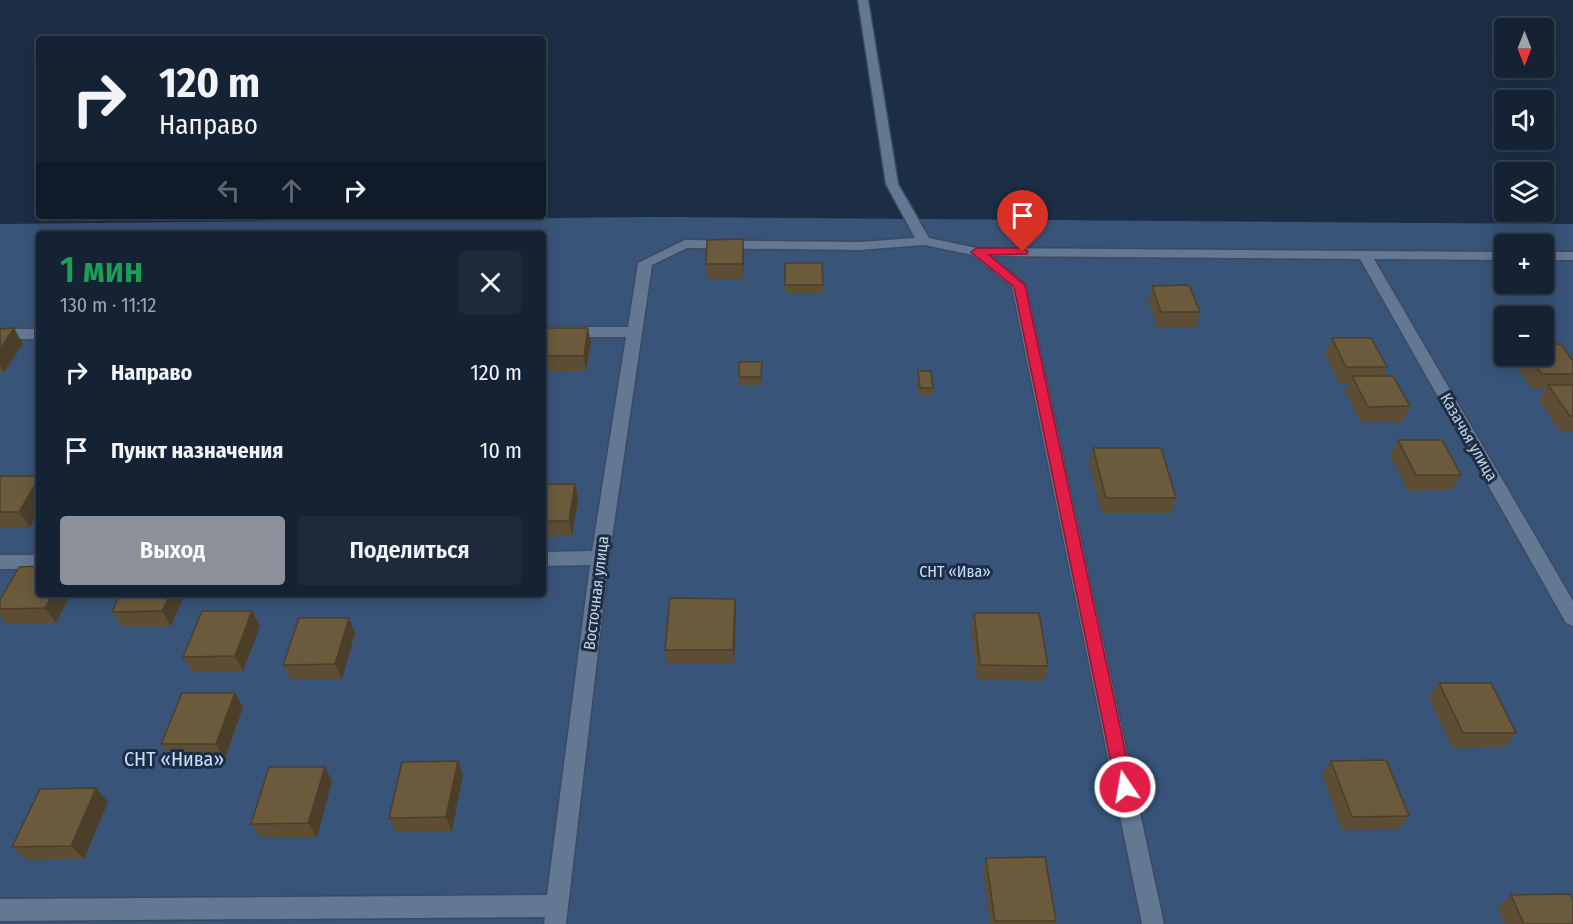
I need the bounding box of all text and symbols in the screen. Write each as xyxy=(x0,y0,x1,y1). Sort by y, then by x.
north arrow xyxy=(1494,18,1554,78)
map controls xyxy=(1494,18,1554,366)
text: 120 m xyxy=(159,58,260,108)
icon: right xyxy=(60,60,138,138)
button: sound xyxy=(1494,90,1554,150)
text: Направо xyxy=(159,109,258,141)
button: layers xyxy=(1494,162,1554,222)
icon: left xyxy=(212,174,245,207)
icon: ahead xyxy=(275,174,308,207)
icon: right xyxy=(338,174,371,207)
pin xyxy=(997,190,1048,252)
icon: arrive xyxy=(1006,199,1039,232)
button: + xyxy=(1494,234,1554,294)
text: 1 мин xyxy=(60,248,143,292)
button: close xyxy=(459,251,522,314)
text: 130 m · 11:12 xyxy=(60,293,156,317)
button: − xyxy=(1494,306,1554,366)
icon: right xyxy=(60,356,93,389)
text: Направо xyxy=(111,359,192,386)
text: 120 m xyxy=(470,359,522,386)
street label: Казачья улица xyxy=(1436,390,1502,484)
icon: arrive xyxy=(60,434,93,467)
text: Пункт назначения xyxy=(111,437,283,464)
text: 10 m xyxy=(480,437,522,464)
button: Выход xyxy=(60,516,285,585)
button: Поделиться xyxy=(297,516,522,585)
street label: Восточная улица xyxy=(580,535,612,651)
park label: СНТ «Ива» xyxy=(919,562,991,581)
park label: СНТ «Нива» xyxy=(124,747,224,771)
position arrow xyxy=(1093,755,1157,819)

